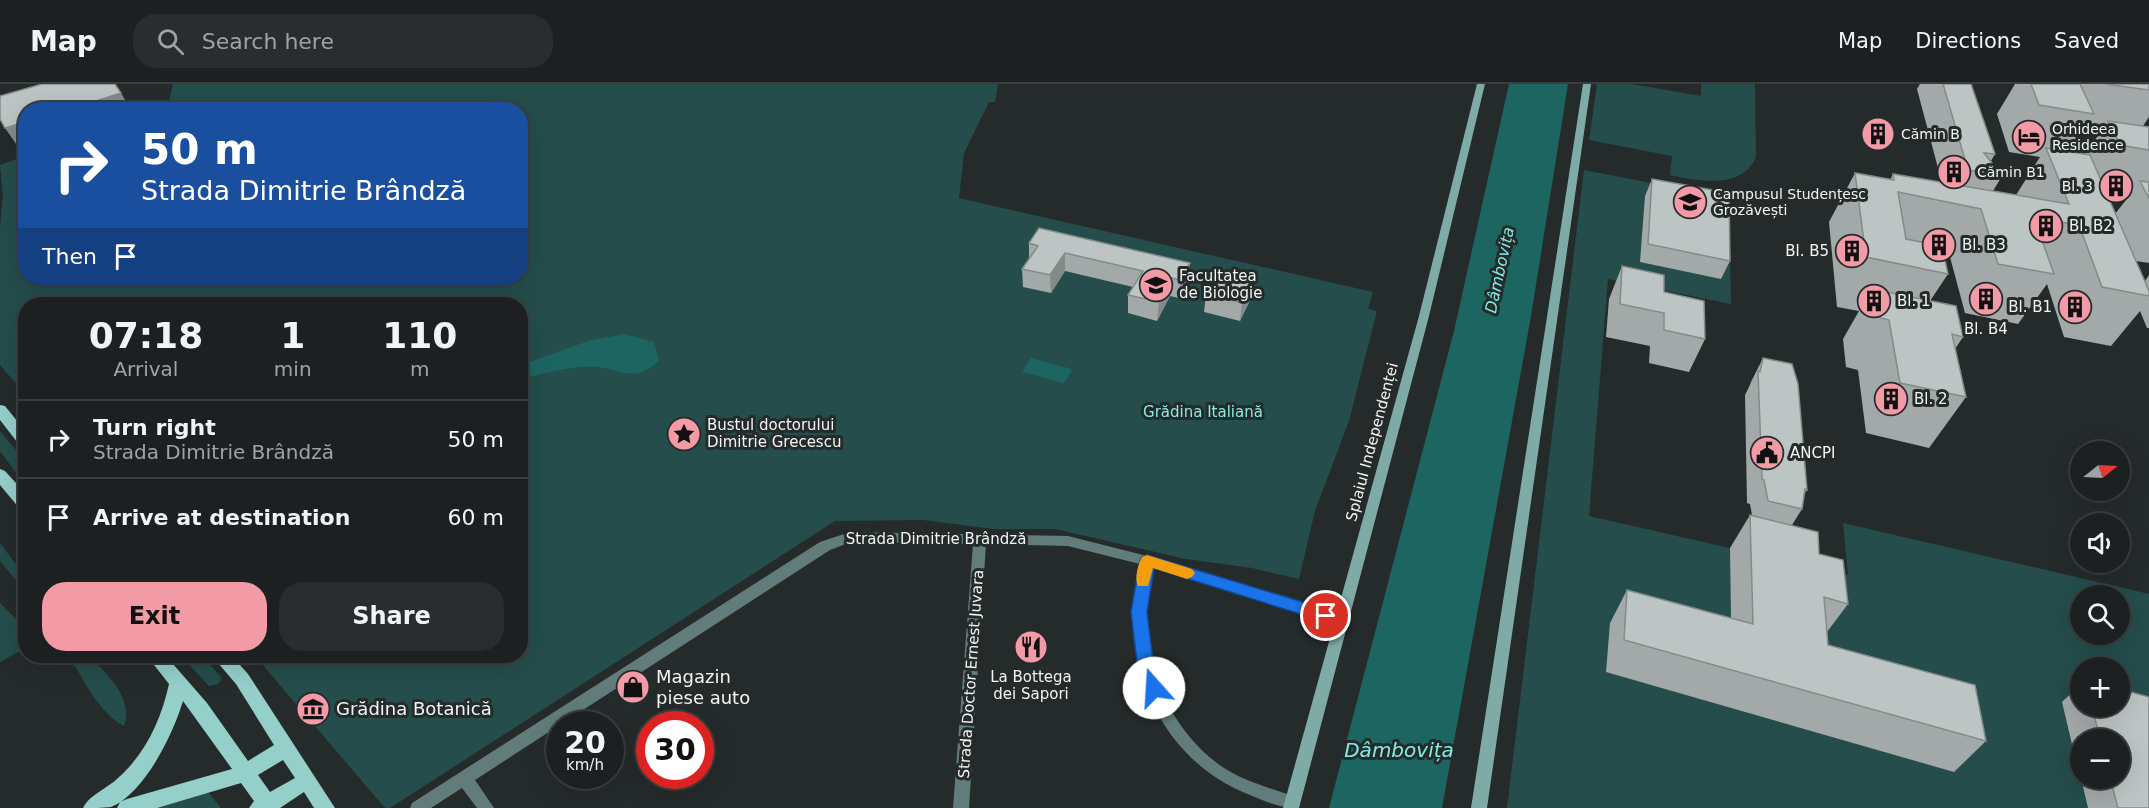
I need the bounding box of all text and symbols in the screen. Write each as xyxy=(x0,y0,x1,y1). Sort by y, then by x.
search box xyxy=(133,14,553,68)
text: Map xyxy=(30,25,97,58)
icon: search xyxy=(154,25,187,58)
text: Search here xyxy=(202,29,334,54)
text: Map xyxy=(1838,29,1882,53)
text: Directions xyxy=(1915,29,2021,53)
text: Saved xyxy=(2054,29,2119,53)
building icon: Cămin B xyxy=(1860,116,1896,152)
hotel icon: Orhideea Residence xyxy=(2011,119,2047,155)
place label: Orhideea Residence xyxy=(2052,121,2124,153)
text: 50 m xyxy=(141,125,258,174)
icon: right xyxy=(42,126,120,204)
place label: Cămin B xyxy=(1901,126,1960,142)
building icon: Cămin B1 xyxy=(1936,154,1972,190)
place label: Cămin B1 xyxy=(1977,164,2045,180)
building icon: Bl. 3 xyxy=(2098,168,2134,204)
text: Strada Dimitrie Brândză xyxy=(141,175,466,206)
place label: Bl. 3 xyxy=(2062,178,2093,194)
school or university icon: Campusul Studențesc Grozăvești xyxy=(1672,184,1708,220)
place label: Campusul Studențesc Grozăvești xyxy=(1713,186,1866,219)
building icon: Bl. B2 xyxy=(2028,208,2064,244)
place label: Bl. B2 xyxy=(2069,217,2113,235)
water label: Dâmbovița xyxy=(1481,225,1518,315)
building icon: Bl. B3 xyxy=(1921,227,1957,263)
building icon: Bl. B5 xyxy=(1834,233,1870,269)
place label: Bl. B3 xyxy=(1962,236,2006,254)
icon: arrive xyxy=(109,240,142,273)
place label: Bl. B5 xyxy=(1785,242,1829,260)
text: Then xyxy=(42,244,97,269)
school or university icon: Facultatea de Biologie xyxy=(1138,267,1174,303)
place label: Facultatea de Biologie xyxy=(1179,267,1262,302)
building icon: Bl. B4 xyxy=(1968,281,2004,317)
building icon: Bl. 1 xyxy=(1856,283,1892,319)
building icon: Bl. B1 xyxy=(2057,289,2093,325)
place label: Bl. 1 xyxy=(1897,292,1931,310)
place label: Bl. B1 xyxy=(2008,298,2052,316)
text: 07:18 xyxy=(89,315,203,356)
text: 1 xyxy=(280,315,305,356)
text: 110 xyxy=(382,315,457,356)
place label: Bl. B4 xyxy=(1964,320,2008,338)
text: Arrival xyxy=(113,357,178,381)
text: min xyxy=(274,357,312,381)
text: m xyxy=(410,357,430,381)
street label: Splaiul Independenței xyxy=(1342,361,1402,523)
building icon: Bl. 2 xyxy=(1873,381,1909,417)
place label: Bl. 2 xyxy=(1914,390,1948,408)
park label: Grădina Italiană xyxy=(1143,403,1263,421)
text: Turn right xyxy=(93,415,216,440)
place icon: Bustul doctorului Dimitrie Grecescu xyxy=(666,416,702,452)
place label: Bustul doctorului Dimitrie Grecescu xyxy=(707,416,841,451)
icon: right xyxy=(42,423,75,456)
text: 50 m xyxy=(448,427,504,452)
public building icon: ANCPI xyxy=(1749,435,1785,471)
text: Strada Dimitrie Brândză xyxy=(93,440,334,464)
north arrow xyxy=(2070,441,2130,501)
map controls xyxy=(2070,441,2130,789)
place label: ANCPI xyxy=(1790,444,1835,462)
icon: arrive xyxy=(42,501,75,534)
text: Arrive at destination xyxy=(93,505,350,530)
text: 60 m xyxy=(448,505,504,530)
button: sound xyxy=(2070,513,2130,573)
street label: Strada Dimitrie Brândză xyxy=(846,530,1026,548)
street label: Strada Doctor Ernest Juvara xyxy=(955,569,987,779)
button: Exit xyxy=(42,582,267,651)
button: Share xyxy=(279,582,504,651)
button: search xyxy=(2070,585,2130,645)
pin xyxy=(1300,590,1351,641)
icon: arrive xyxy=(1309,599,1342,632)
restaurant icon: La Bottega dei Sapori xyxy=(1013,629,1049,665)
position arrow xyxy=(1122,656,1186,720)
button: + xyxy=(2070,657,2130,717)
place label: Magazin piese auto xyxy=(656,666,750,708)
place label: La Bottega dei Sapori xyxy=(990,668,1072,703)
shop icon: Magazin piese auto xyxy=(615,669,651,705)
museum icon: Grădina Botanică xyxy=(295,691,331,727)
place label: Grădina Botanică xyxy=(336,698,492,719)
speed limit sign: 30 xyxy=(636,711,714,789)
text: 20 xyxy=(564,725,606,760)
button: − xyxy=(2070,729,2130,789)
water label: Dâmbovița xyxy=(1344,738,1454,762)
text: km/h xyxy=(566,756,604,774)

